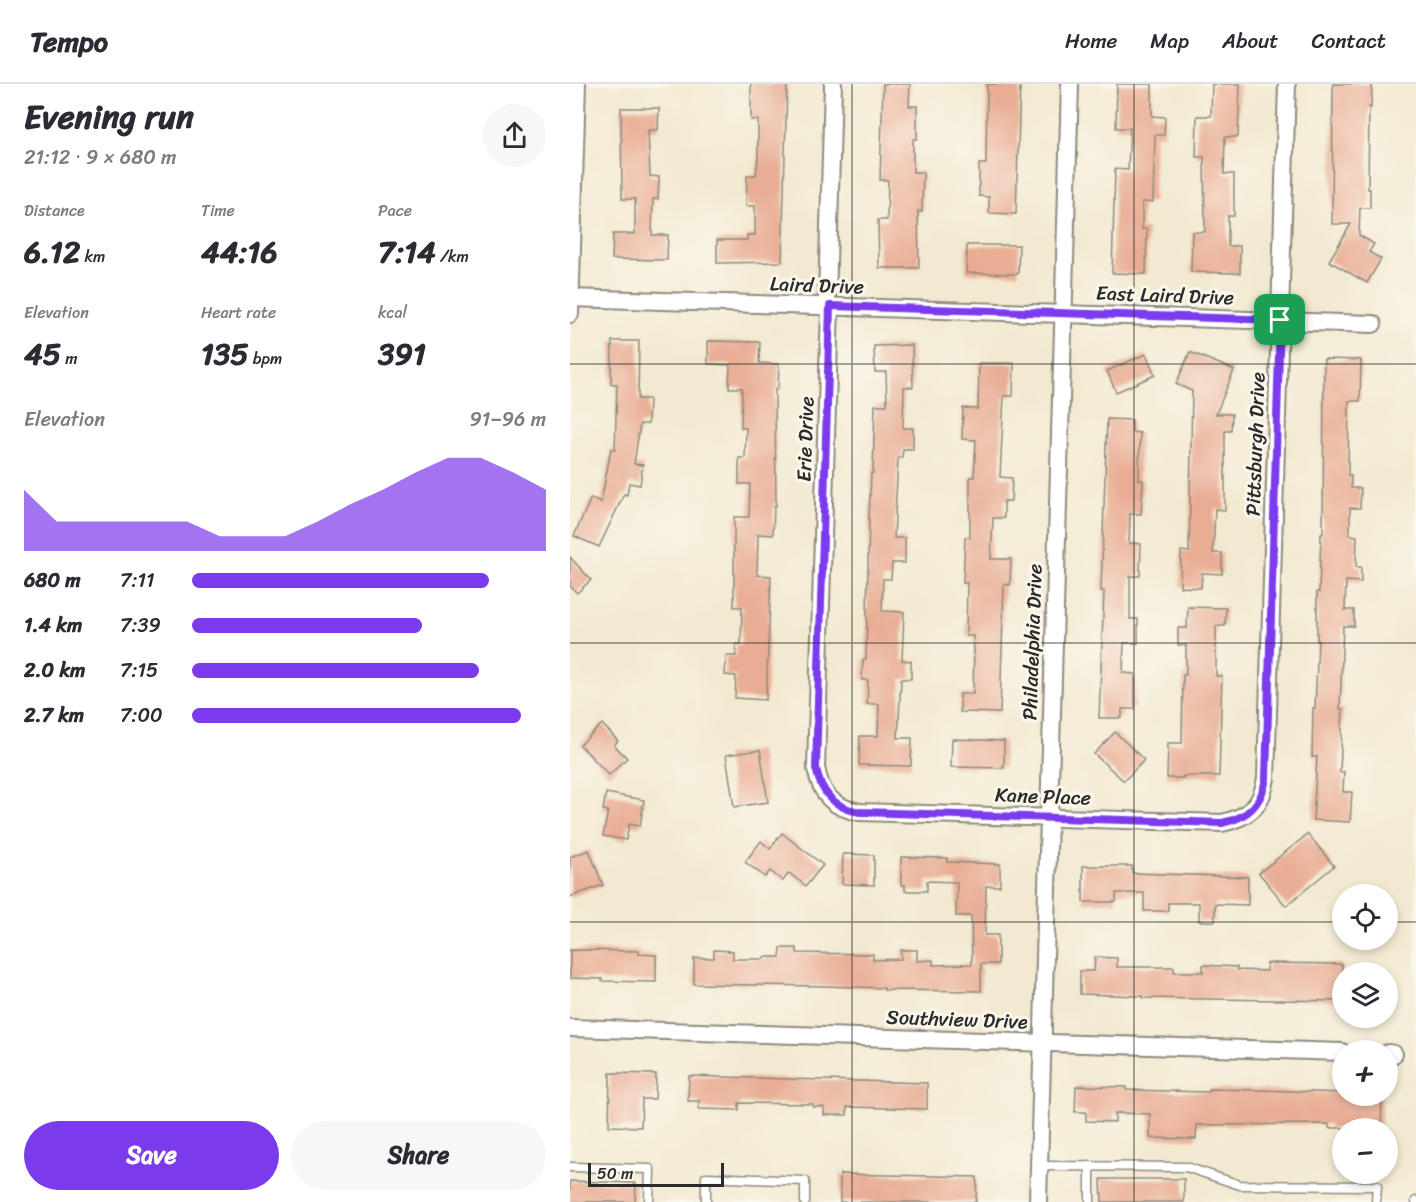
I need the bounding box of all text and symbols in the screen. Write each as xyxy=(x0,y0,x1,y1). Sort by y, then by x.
text: Tempo xyxy=(30,17,108,66)
text: Home xyxy=(1065,22,1117,60)
text: Map xyxy=(1150,22,1189,60)
text: About xyxy=(1222,22,1279,60)
text: Contact xyxy=(1312,22,1386,60)
text: Evening run xyxy=(24,88,194,146)
button: share xyxy=(483,104,546,167)
text: 21:12 · 9 × 680 m xyxy=(24,140,176,175)
text: Distance xyxy=(24,196,85,225)
text: Time xyxy=(201,196,235,225)
text: Pace xyxy=(378,196,412,225)
text: 6.12 xyxy=(24,225,80,279)
text: 44:16 xyxy=(201,225,277,279)
text: 7:14 xyxy=(378,225,436,279)
text: km xyxy=(80,242,105,271)
text: /km xyxy=(436,242,469,271)
street label: Laird Drive xyxy=(769,266,865,305)
street label: East Laird Drive xyxy=(1095,276,1235,315)
pin xyxy=(1254,294,1305,345)
text: Elevation xyxy=(24,298,89,327)
text: Heart rate xyxy=(201,298,276,327)
text: kcal xyxy=(378,298,407,327)
icon: arrive xyxy=(1263,303,1296,336)
text: 45 xyxy=(24,327,61,381)
text: 135 xyxy=(201,327,249,381)
text: 391 xyxy=(378,327,426,381)
text: m xyxy=(61,344,78,373)
text: bpm xyxy=(249,344,282,373)
street label: Pittsburgh Drive xyxy=(1235,371,1276,517)
street label: Erie Drive xyxy=(787,396,824,482)
text: Elevation xyxy=(24,402,105,437)
text: 91–96 m xyxy=(470,402,546,437)
text: 680 m xyxy=(24,563,81,598)
text: 7:11 xyxy=(120,563,155,598)
street label: Philadelphia Drive xyxy=(1012,563,1053,721)
text: 1.4 km xyxy=(24,608,82,643)
text: 7:39 xyxy=(120,608,161,643)
text: 2.0 km xyxy=(24,653,85,688)
text: 7:15 xyxy=(120,653,158,688)
text: 2.7 km xyxy=(24,698,84,733)
text: 7:00 xyxy=(120,698,163,733)
street label: Kane Place xyxy=(994,777,1092,816)
map controls xyxy=(1332,884,1398,1184)
button: locate xyxy=(1332,884,1398,950)
button: layers xyxy=(1332,962,1398,1028)
street label: Southview Drive xyxy=(886,1000,1029,1039)
button: + xyxy=(1332,1040,1398,1106)
button: − xyxy=(1332,1118,1398,1184)
button: Save xyxy=(24,1121,279,1190)
button: Share xyxy=(291,1121,546,1190)
text: 50 m xyxy=(597,1159,633,1188)
scale bar xyxy=(588,1160,724,1188)

